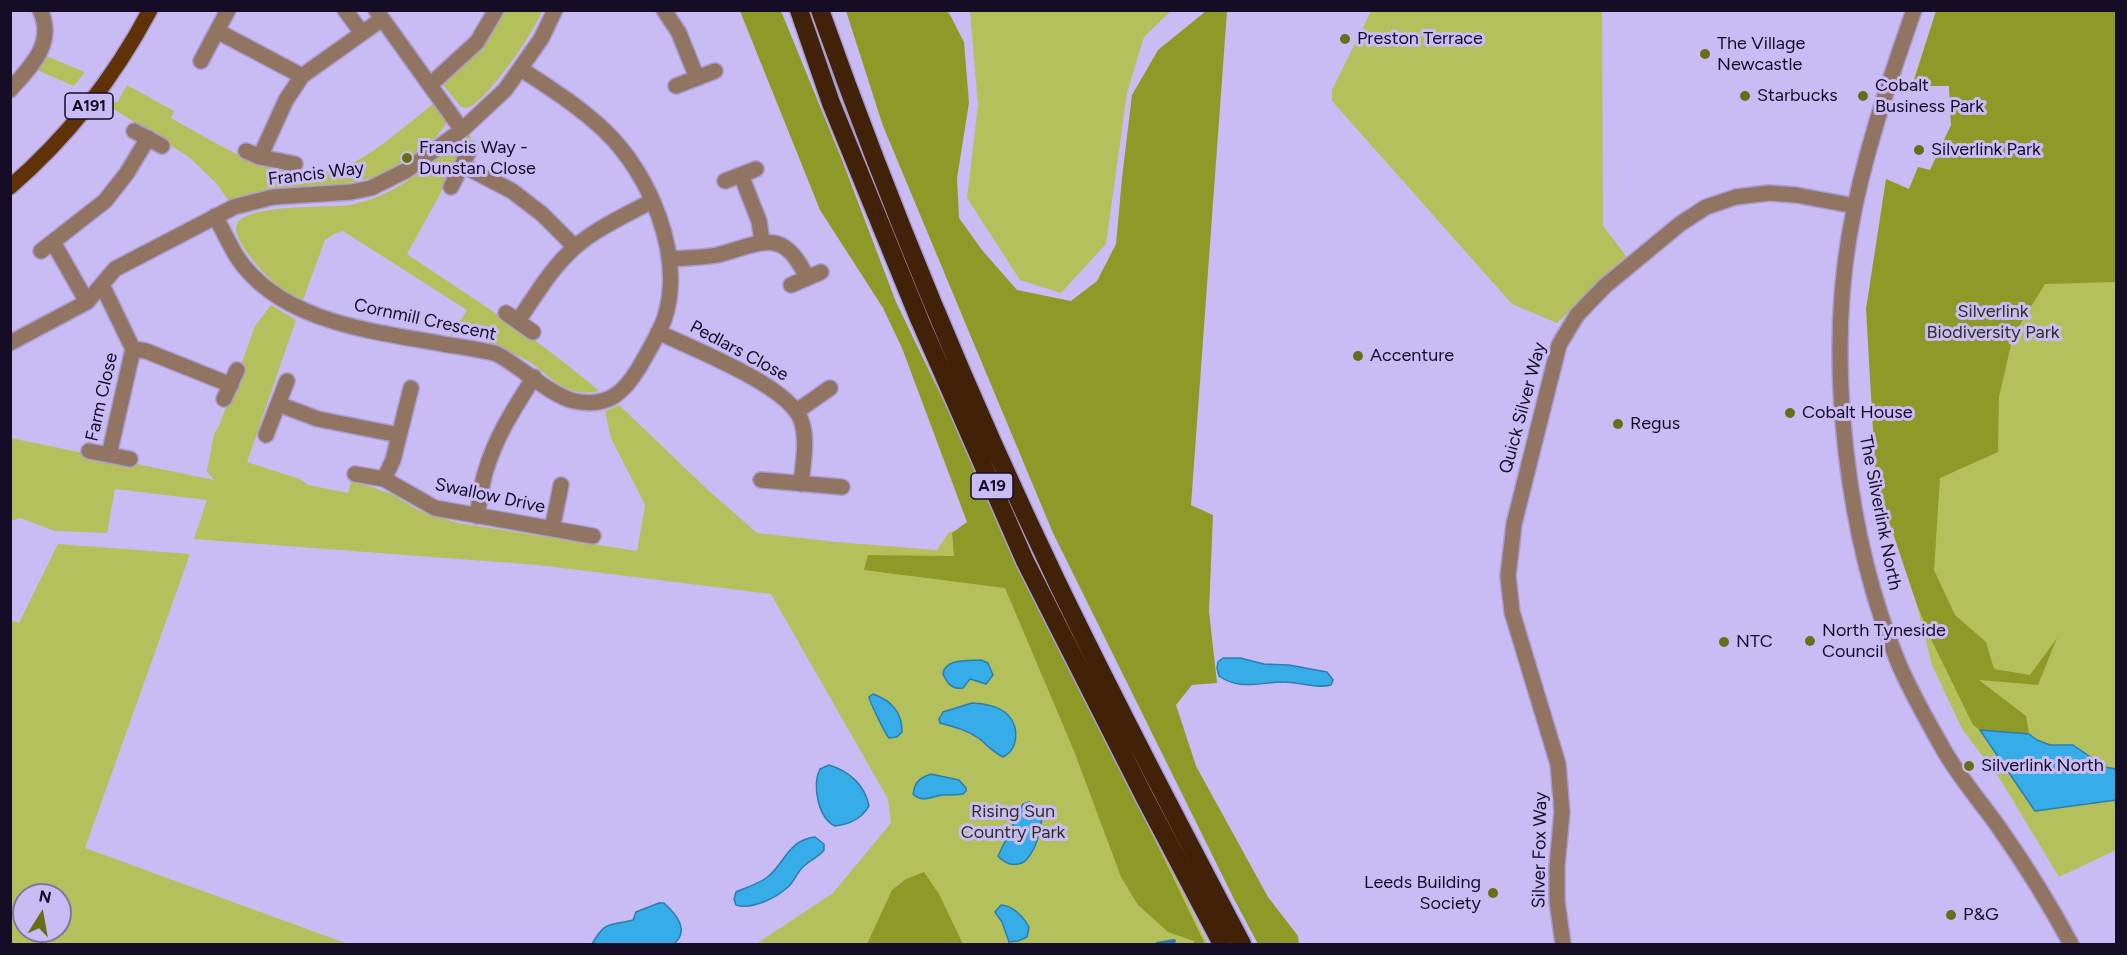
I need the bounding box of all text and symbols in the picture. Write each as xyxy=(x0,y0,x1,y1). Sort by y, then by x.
place label: Preston Terrace xyxy=(1357,28,1483,50)
marker: Preston Terrace xyxy=(1338,32,1352,46)
place label: The Village Newcastle xyxy=(1717,33,1805,76)
marker: The Village Newcastle xyxy=(1698,47,1712,61)
place label: Cobalt Business Park xyxy=(1875,75,1984,118)
place label: Starbucks xyxy=(1757,85,1838,107)
marker: Starbucks xyxy=(1738,89,1752,103)
marker: Cobalt Business Park xyxy=(1856,89,1870,103)
road number: A191 xyxy=(65,93,113,119)
place label: Francis Way - Dunstan Close xyxy=(419,137,536,180)
place label: Silverlink Park xyxy=(1931,139,2041,161)
marker: Silverlink Park xyxy=(1912,143,1926,157)
marker: Francis Way - Dunstan Close xyxy=(400,151,414,165)
street label: Francis Way xyxy=(267,157,365,191)
street label: Cornmill Crescent xyxy=(352,294,498,346)
park label: Silverlink Biodiversity Park xyxy=(1927,301,2059,344)
street label: Pedlars Close xyxy=(686,316,792,386)
street label: Quick Silver Way xyxy=(1495,340,1551,476)
place label: Accenture xyxy=(1370,345,1454,367)
marker: Accenture xyxy=(1351,349,1365,363)
street label: Farm Close xyxy=(81,351,123,443)
place label: Cobalt House xyxy=(1802,402,1913,424)
marker: Cobalt House xyxy=(1783,406,1797,420)
place label: Regus xyxy=(1630,413,1680,435)
marker: Regus xyxy=(1611,417,1625,431)
street label: The Silverlink North xyxy=(1854,434,1906,592)
road number: A19 xyxy=(971,473,1013,499)
street label: Swallow Drive xyxy=(433,474,547,518)
place label: North Tyneside Council xyxy=(1822,620,1946,662)
place label: NTC xyxy=(1736,631,1773,653)
marker: North Tyneside Council xyxy=(1803,634,1817,648)
marker: NTC xyxy=(1717,635,1731,649)
place label: Silverlink North xyxy=(1981,755,2104,777)
marker: Silverlink North xyxy=(1962,759,1976,773)
street label: Silver Fox Way xyxy=(1528,791,1552,909)
park label: Rising Sun Country Park xyxy=(961,801,1065,844)
place label: Leeds Building Society xyxy=(1364,872,1481,914)
north arrow xyxy=(12,883,72,943)
text: N xyxy=(37,886,53,907)
marker: Leeds Building Society xyxy=(1486,886,1500,900)
place label: P&G xyxy=(1963,904,1999,926)
marker: P&G xyxy=(1944,908,1958,922)

